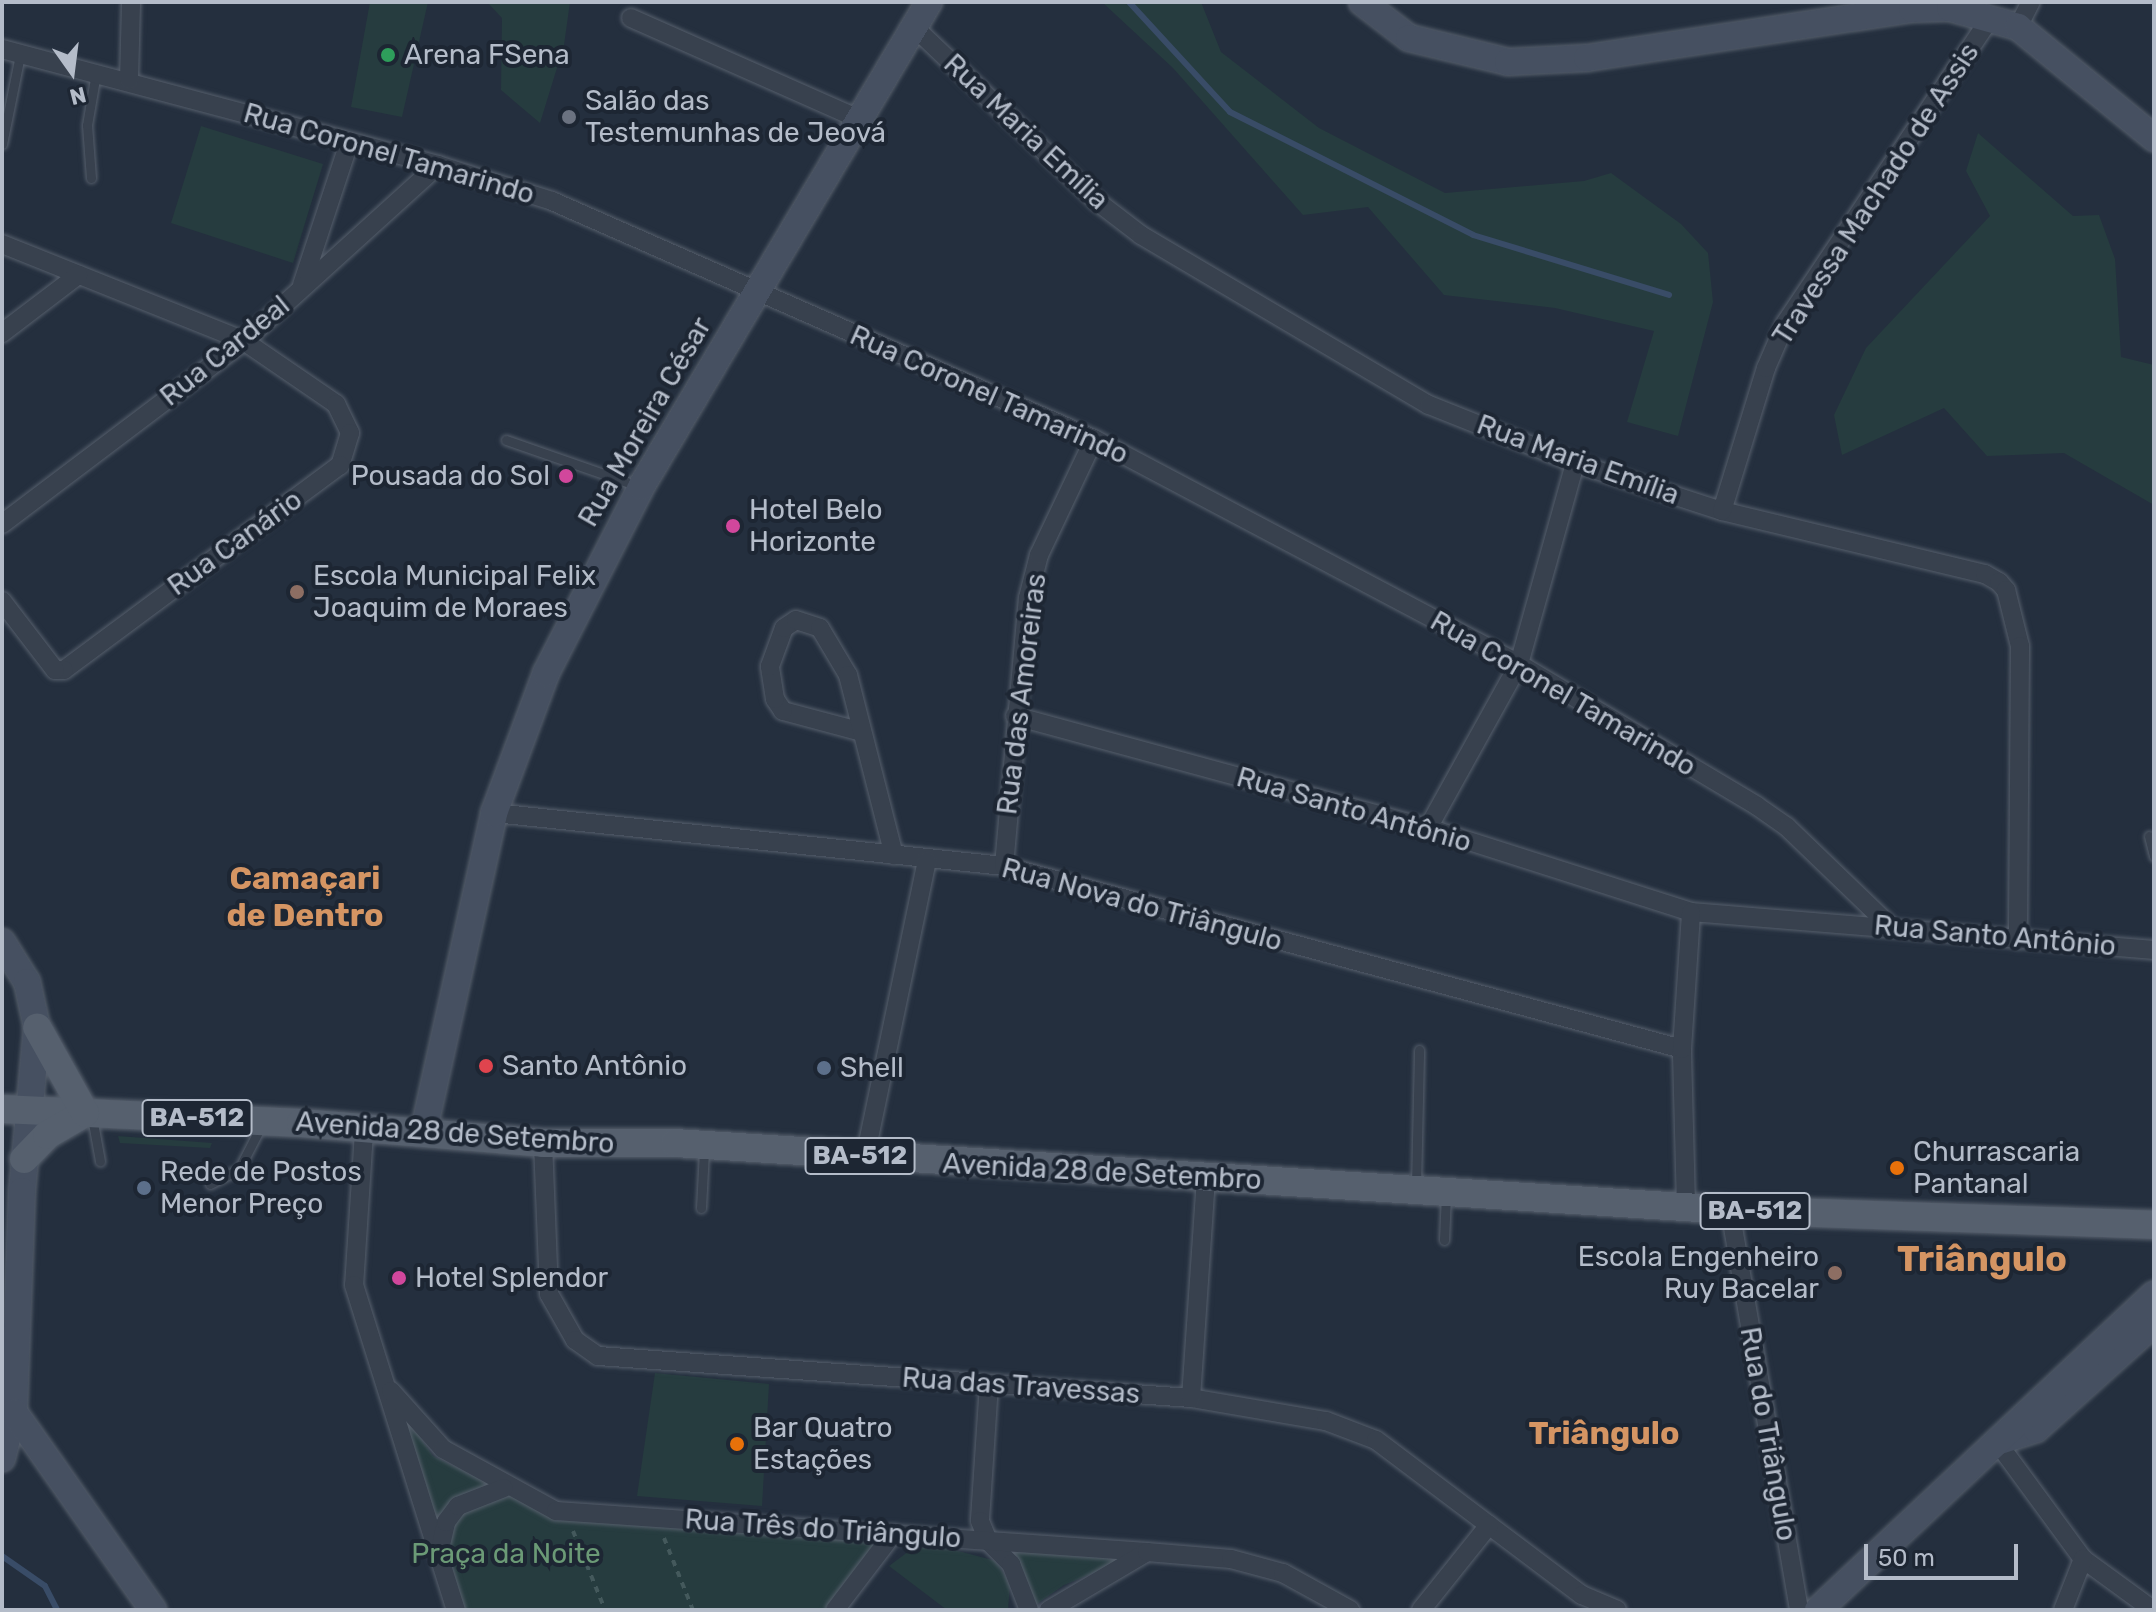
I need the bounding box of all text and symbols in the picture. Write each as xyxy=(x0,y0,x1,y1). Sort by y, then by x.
north arrow xyxy=(32,32,112,112)
street label: Travessa Machado de Assis xyxy=(1766,36,1986,352)
place label: Arena FSena xyxy=(404,38,570,72)
marker: Arena FSena xyxy=(379,46,397,64)
street label: Rua Maria Emília xyxy=(937,47,1115,217)
text: N xyxy=(67,81,89,111)
place label: Salão das Testemunhas de Jeová xyxy=(585,84,886,150)
street label: Rua Coronel Tamarindo xyxy=(239,96,539,212)
marker: Salão das Testemunhas de Jeová xyxy=(560,108,578,126)
street label: Rua Cardeal xyxy=(154,289,296,413)
street label: Rua Moreira César xyxy=(571,311,719,533)
street label: Rua Coronel Tamarindo xyxy=(844,318,1134,472)
street label: Rua Maria Emília xyxy=(1472,408,1684,512)
place label: Pousada do Sol xyxy=(351,459,550,493)
marker: Pousada do Sol xyxy=(557,467,575,485)
street label: Rua Canário xyxy=(161,483,309,603)
place label: Hotel Belo Horizonte xyxy=(749,493,882,559)
marker: Hotel Belo Horizonte xyxy=(724,517,742,535)
place label: Escola Municipal Felix Joaquim de Moraes xyxy=(313,559,596,625)
street label: Rua das Amoreiras xyxy=(990,571,1054,817)
marker: Escola Municipal Felix Joaquim de Moraes xyxy=(288,583,306,601)
street label: Rua Coronel Tamarindo xyxy=(1424,604,1702,784)
street label: Rua Santo Antônio xyxy=(1232,760,1476,860)
street label: Rua Nova do Triângulo xyxy=(998,851,1286,959)
district label: Camaçari de Dentro xyxy=(226,860,384,935)
street label: Rua Santo Antônio xyxy=(1872,909,2118,963)
place label: Santo Antônio xyxy=(502,1049,688,1083)
place label: Shell xyxy=(840,1051,904,1085)
marker: Santo Antônio xyxy=(477,1057,495,1075)
marker: Shell xyxy=(815,1059,833,1077)
road number: BA-512 xyxy=(141,1096,253,1140)
street label: Avenida 28 de Setembro xyxy=(295,1105,615,1161)
road number: BA-512 xyxy=(804,1134,916,1178)
place label: Churrascaria Pantanal xyxy=(1913,1135,2080,1201)
street label: Avenida 28 de Setembro xyxy=(942,1147,1262,1197)
place label: Rede de Postos Menor Preço xyxy=(160,1155,362,1221)
marker: Churrascaria Pantanal xyxy=(1888,1159,1906,1177)
marker: Rede de Postos Menor Preço xyxy=(135,1179,153,1197)
road number: BA-512 xyxy=(1699,1189,1811,1233)
district label: Triângulo xyxy=(1897,1237,2067,1281)
place label: Escola Engenheiro Ruy Bacelar xyxy=(1578,1240,1819,1306)
place label: Hotel Splendor xyxy=(415,1261,608,1295)
marker: Escola Engenheiro Ruy Bacelar xyxy=(1826,1264,1844,1282)
marker: Hotel Splendor xyxy=(390,1269,408,1287)
street label: Rua do Triângulo xyxy=(1733,1324,1803,1544)
street label: Rua das Travessas xyxy=(900,1361,1142,1411)
place label: Bar Quatro Estações xyxy=(753,1411,893,1477)
district label: Triângulo xyxy=(1528,1414,1680,1452)
marker: Bar Quatro Estações xyxy=(728,1435,746,1453)
street label: Rua Três do Triângulo xyxy=(683,1503,963,1555)
scale bar xyxy=(1868,1528,2022,1578)
park label: Praça da Noite xyxy=(411,1537,601,1571)
text: 50 m xyxy=(1878,1544,1935,1572)

